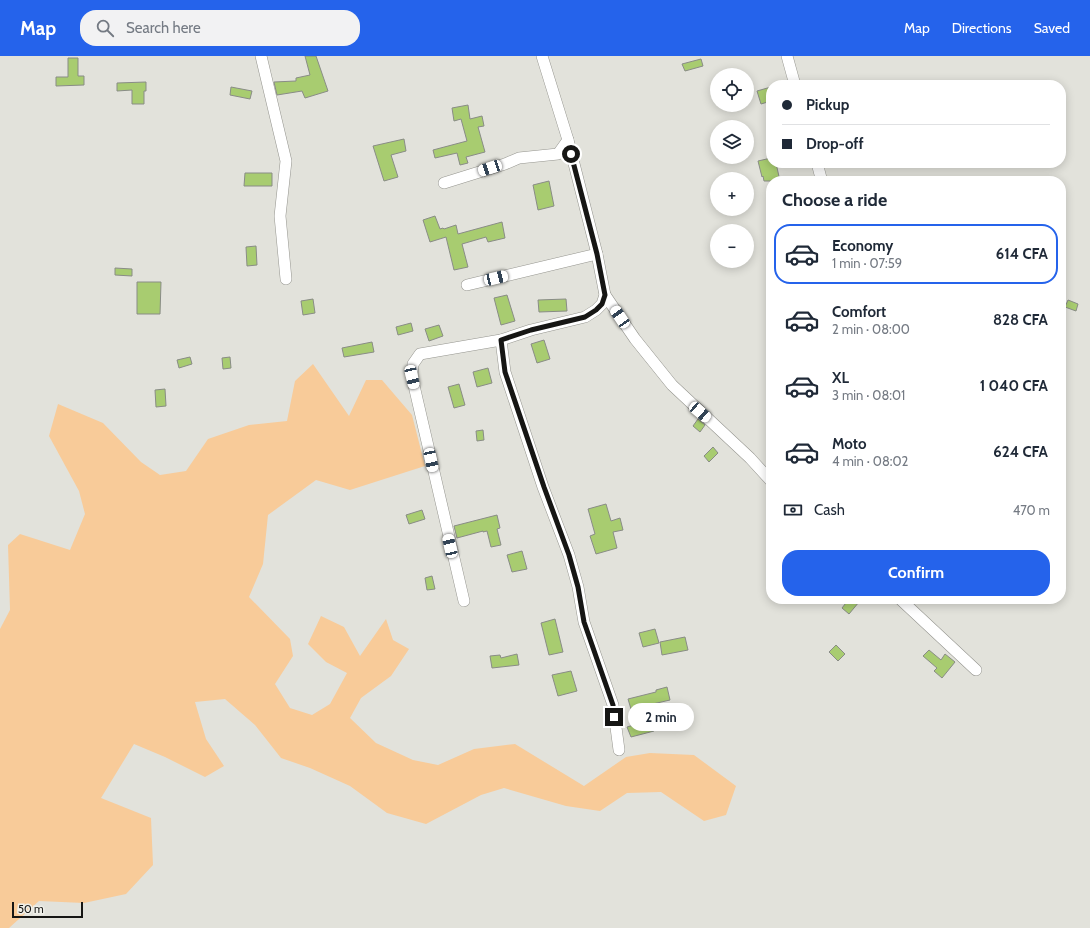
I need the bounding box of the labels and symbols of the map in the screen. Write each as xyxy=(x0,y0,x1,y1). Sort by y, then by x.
route start xyxy=(562,145,580,163)
car xyxy=(477,159,503,177)
car xyxy=(483,269,509,287)
car xyxy=(608,304,632,330)
car xyxy=(403,364,421,390)
car xyxy=(687,400,713,424)
car xyxy=(423,447,439,473)
car xyxy=(441,533,459,559)
callout: 2 min xyxy=(628,703,694,731)
route end xyxy=(605,708,623,726)
scale bar xyxy=(12,900,83,919)

